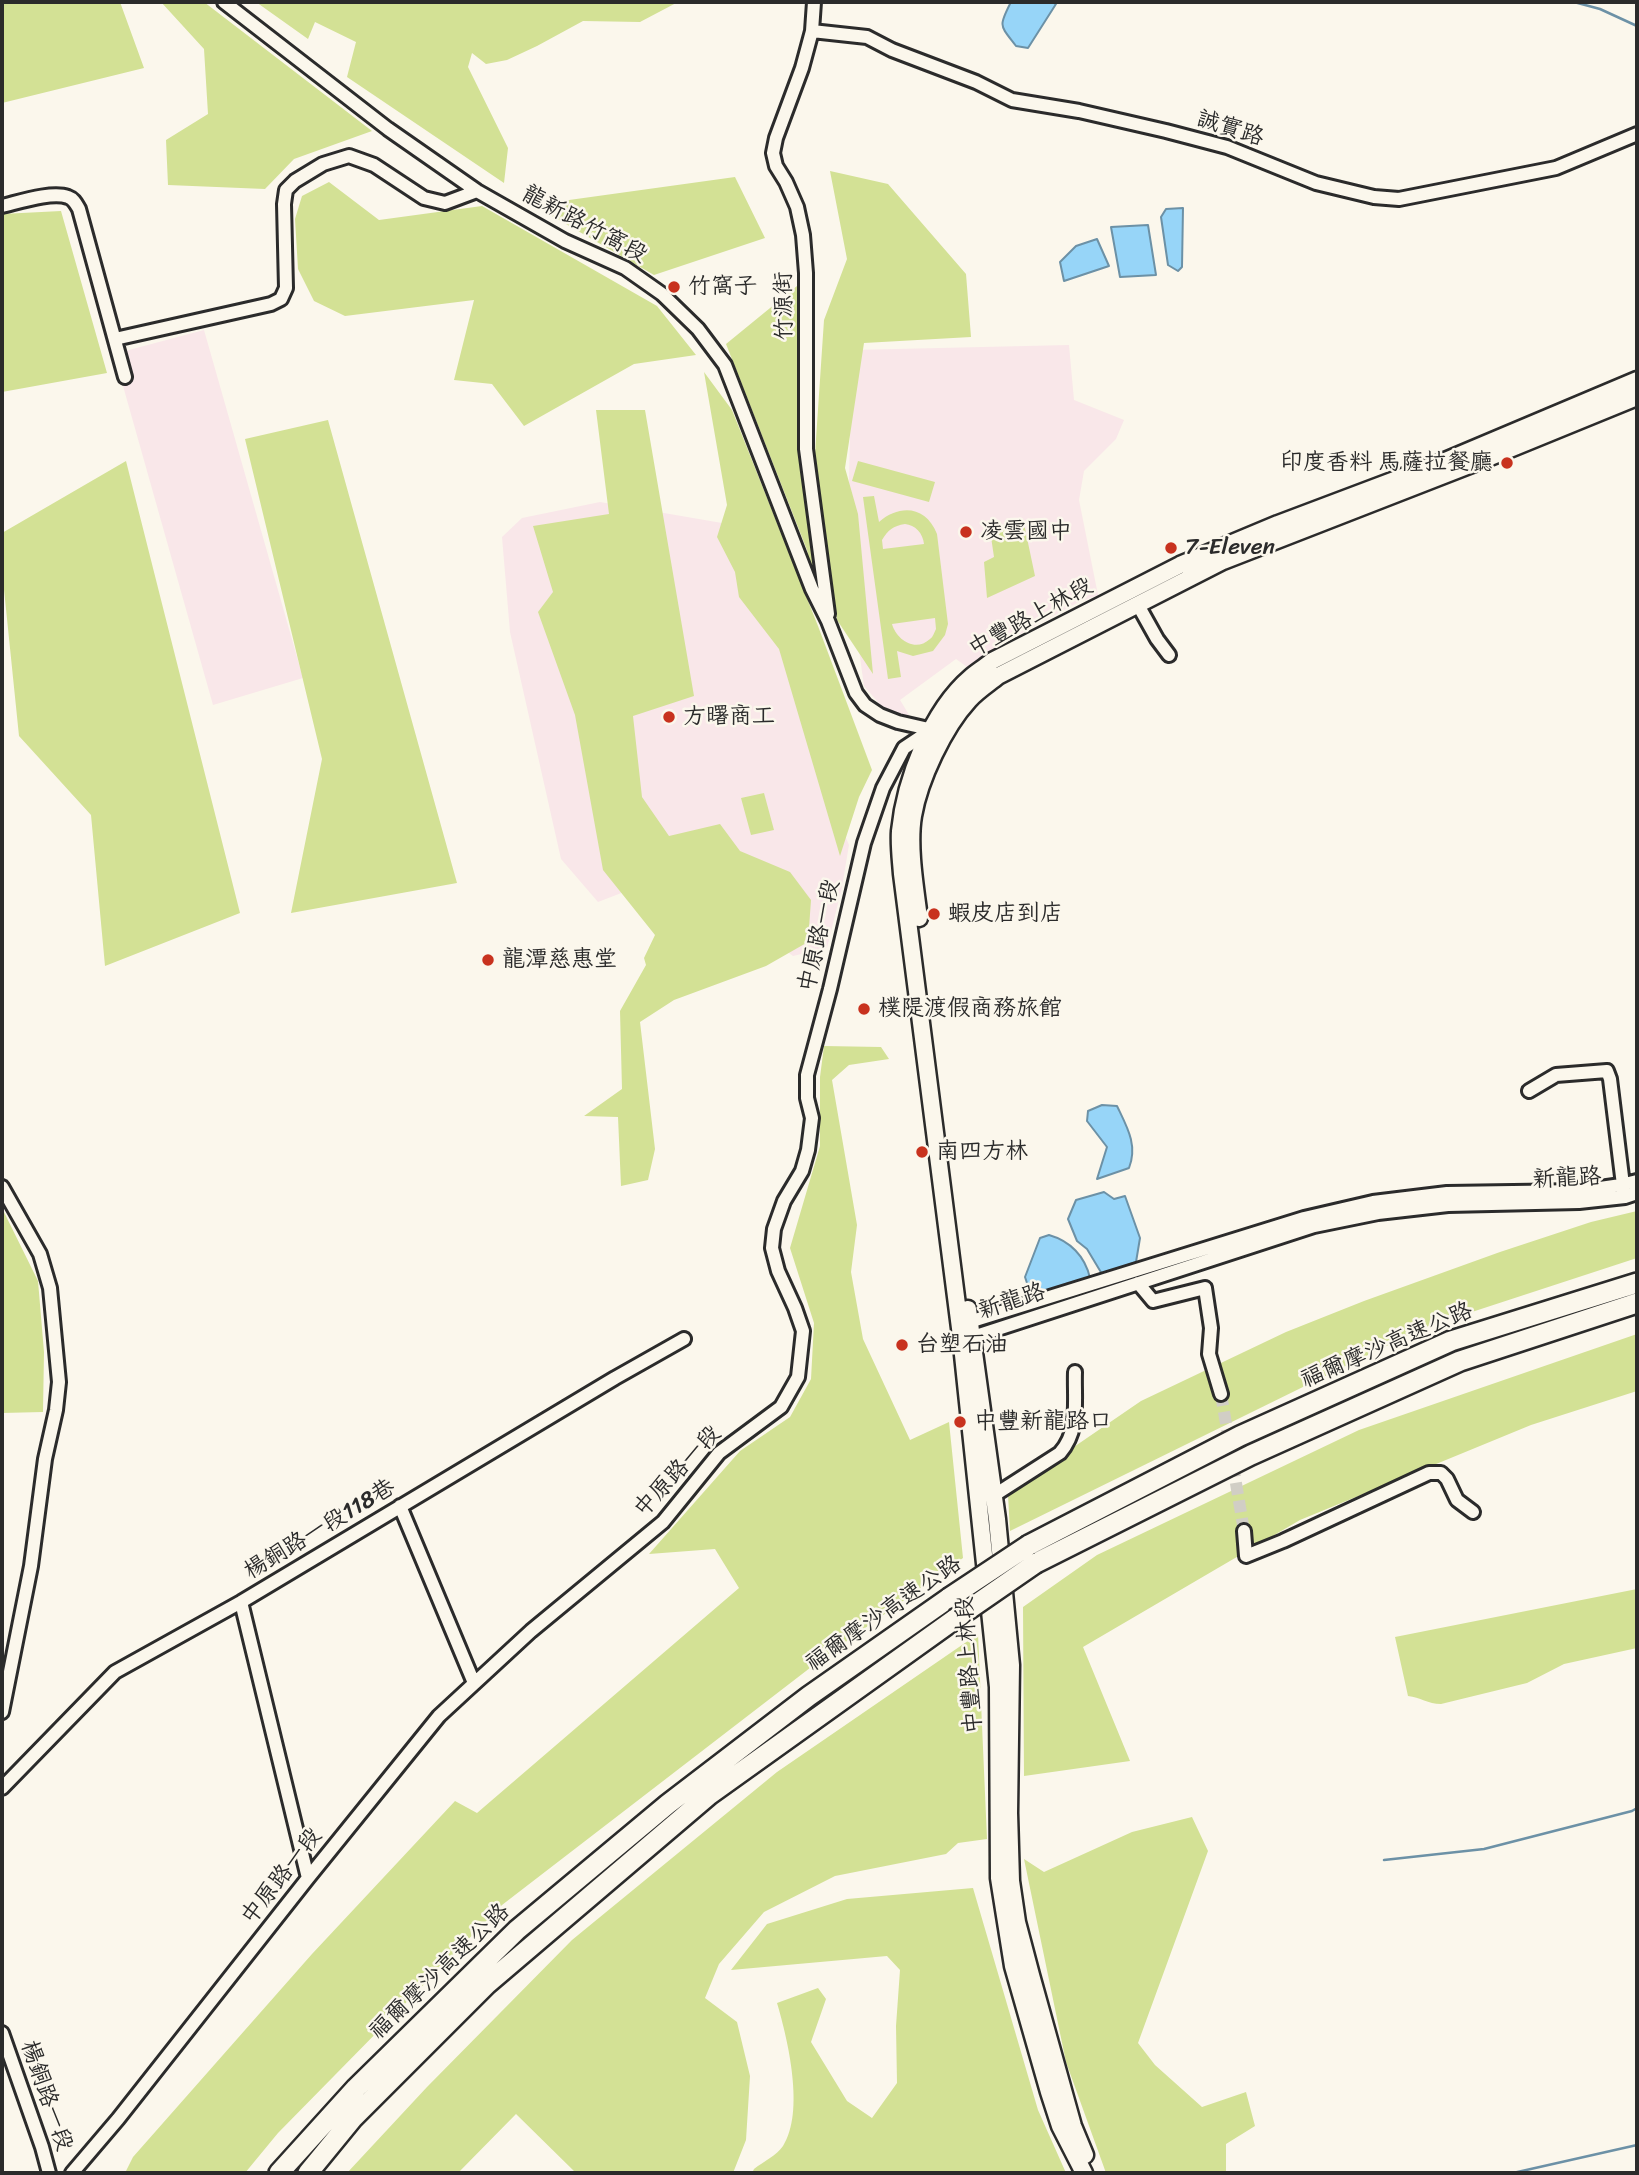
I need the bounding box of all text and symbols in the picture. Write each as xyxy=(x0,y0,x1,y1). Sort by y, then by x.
street label: 誠實路 xyxy=(1193,105,1267,153)
street label: 龍新路竹窩段 xyxy=(517,180,651,270)
street label: 竹源街 xyxy=(771,271,799,341)
place label: 竹窩子 xyxy=(688,273,757,301)
marker: 竹窩子 xyxy=(666,279,682,295)
place label: 印度香料 馬薩拉餐廳 xyxy=(1280,449,1493,477)
marker: 印度香料 馬薩拉餐廳 xyxy=(1499,455,1515,471)
place label: 凌雲國中 xyxy=(980,518,1072,546)
marker: 凌雲國中 xyxy=(958,524,974,540)
place label: 7-Eleven xyxy=(1185,534,1275,562)
marker: 7-Eleven xyxy=(1163,540,1179,556)
street label: 中豐路上林段 xyxy=(964,572,1098,664)
place label: 方曙商工 xyxy=(683,703,775,731)
marker: 方曙商工 xyxy=(661,709,677,725)
street label: 中原路一段 xyxy=(794,877,846,995)
place label: 蝦皮店到店 xyxy=(948,900,1063,928)
marker: 蝦皮店到店 xyxy=(926,906,942,922)
place label: 龍潭慈惠堂 xyxy=(502,946,617,974)
marker: 龍潭慈惠堂 xyxy=(480,952,496,968)
place label: 樸隄渡假商務旅館 xyxy=(878,995,1062,1023)
marker: 樸隄渡假商務旅館 xyxy=(856,1001,872,1017)
place label: 南四方林 xyxy=(936,1138,1028,1166)
marker: 南四方林 xyxy=(914,1144,930,1160)
street label: 新龍路 xyxy=(1532,1163,1602,1195)
street label: 新龍路 xyxy=(975,1278,1049,1326)
street label: 福爾摩沙高速公路 xyxy=(1297,1297,1477,1395)
place label: 台塑石油 xyxy=(916,1331,1008,1359)
marker: 台塑石油 xyxy=(894,1337,910,1353)
place label: 中豐新龍路口 xyxy=(974,1408,1112,1436)
marker: 中豐新龍路口 xyxy=(952,1414,968,1430)
street label: 中原路一段 xyxy=(629,1421,727,1523)
street label: 楊銅路一段118巷 xyxy=(239,1474,401,1586)
street label: 福爾摩沙高速公路 xyxy=(801,1550,967,1678)
street label: 中豐路上林段 xyxy=(951,1595,989,1735)
street label: 中原路一段 xyxy=(236,1823,328,1931)
street label: 福爾摩沙高速公路 xyxy=(364,1898,516,2046)
street label: 楊銅路一段 xyxy=(14,2037,78,2155)

